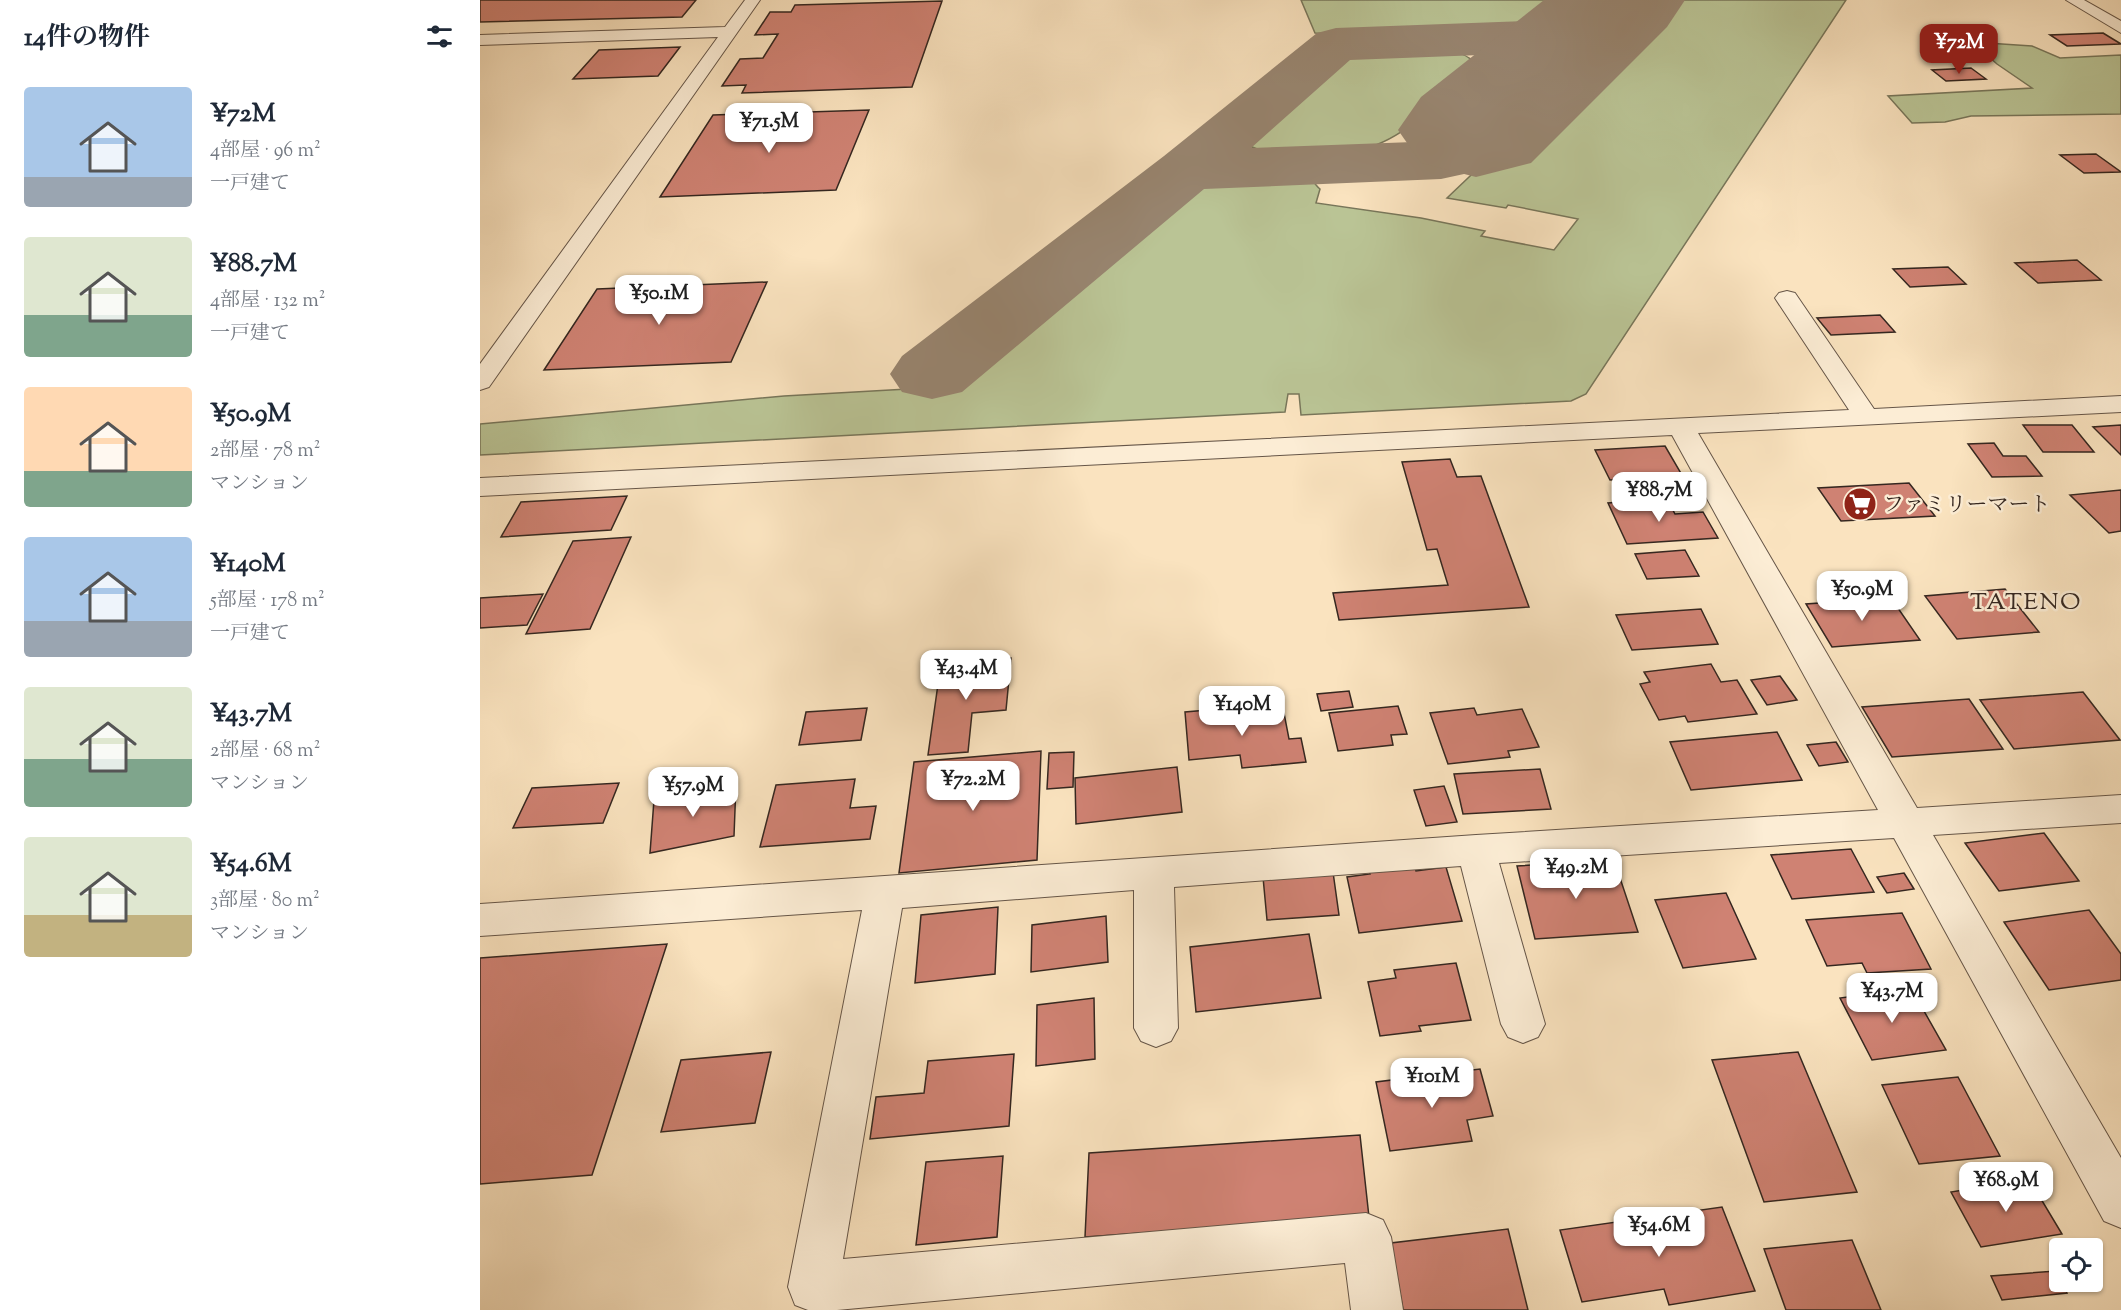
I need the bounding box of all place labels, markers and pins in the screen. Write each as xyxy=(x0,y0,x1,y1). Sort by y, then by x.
pin: ¥72M xyxy=(1923,24,1995,75)
pin: ¥71.5M xyxy=(720,103,818,154)
pin: ¥50.1M xyxy=(610,275,708,326)
pin: ¥88.7M xyxy=(1610,472,1708,523)
supermarket icon: ファミリーマート xyxy=(1842,486,1878,522)
place label: ファミリーマート xyxy=(1883,491,2051,521)
pin: ¥50.9M xyxy=(1813,571,1911,622)
pin: ¥43.4M xyxy=(917,650,1015,701)
pin: ¥140M xyxy=(1200,686,1284,737)
pin: ¥72.2M xyxy=(924,761,1022,812)
pin: ¥57.9M xyxy=(644,767,742,818)
pin: ¥49.2M xyxy=(1527,849,1625,900)
pin: ¥43.7M xyxy=(1843,973,1941,1024)
pin: ¥101M xyxy=(1390,1058,1474,1109)
pin: ¥68.9M xyxy=(1957,1162,2055,1213)
pin: ¥54.6M xyxy=(1610,1207,1708,1258)

